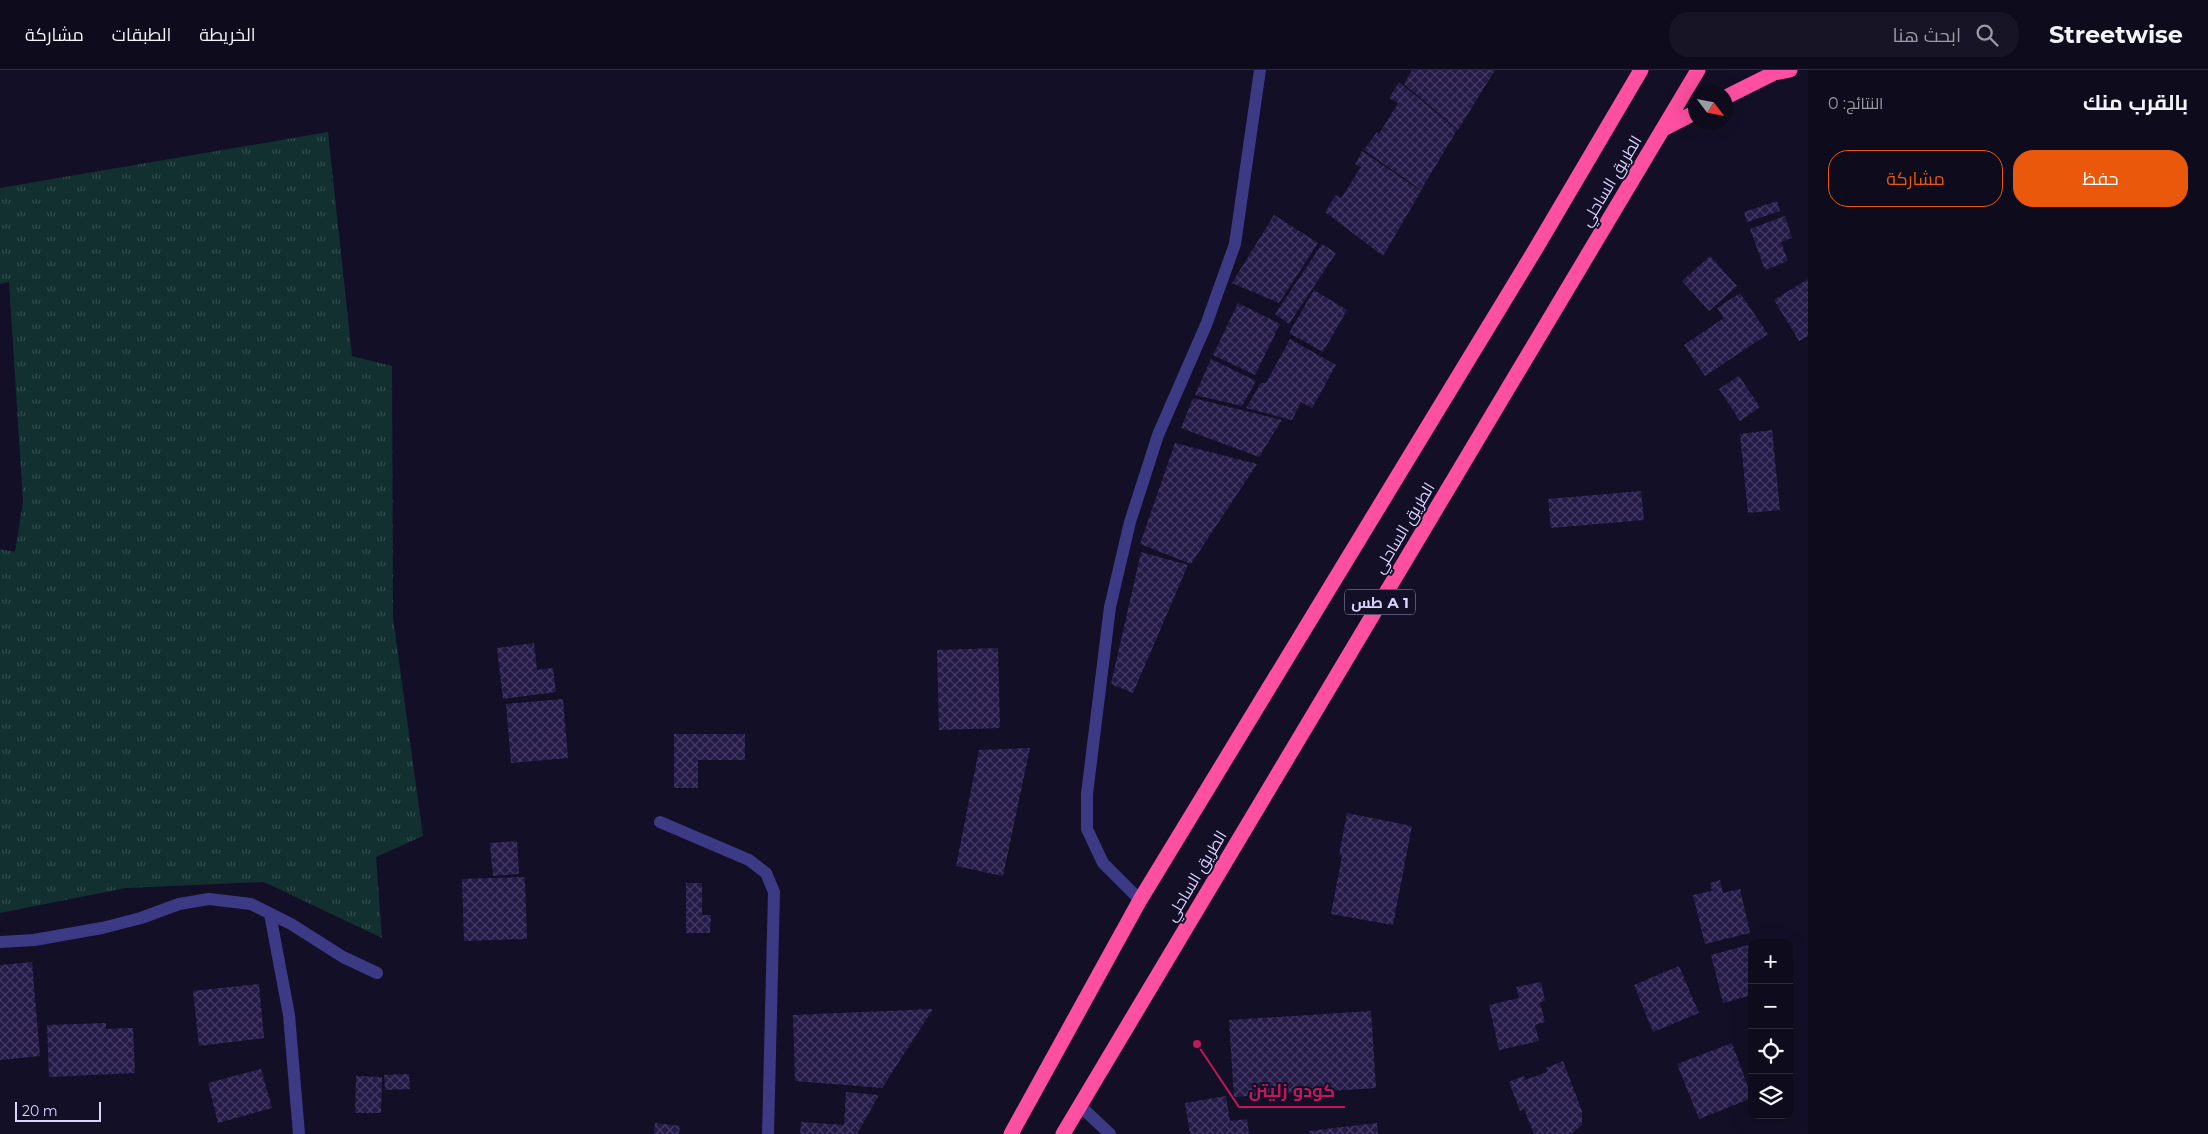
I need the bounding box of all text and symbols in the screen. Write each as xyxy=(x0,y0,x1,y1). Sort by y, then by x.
search box xyxy=(1669,12,2019,57)
text: Streetwise xyxy=(2049,20,2183,49)
icon: search xyxy=(1973,21,2001,49)
text: مشاركة xyxy=(25,24,84,46)
text: الطبقات xyxy=(112,24,171,46)
text: الخريطة xyxy=(199,24,256,46)
text: ابحث هنا xyxy=(1893,24,1961,47)
north arrow xyxy=(1688,85,1733,130)
text: بالقرب منك xyxy=(2083,90,2188,115)
text: النتائج: 0 xyxy=(1828,94,1883,113)
street label: الطريق الساحلي xyxy=(1576,132,1649,232)
button: مشاركة xyxy=(1828,150,2003,207)
button: حفظ xyxy=(2013,150,2188,207)
street label: الطريق الساحلي xyxy=(1369,479,1442,579)
road number: طس A 1 xyxy=(1345,590,1415,614)
street label: الطريق الساحلي xyxy=(1161,827,1234,927)
map controls xyxy=(1748,939,1793,1119)
button: + xyxy=(1748,939,1793,984)
button: − xyxy=(1748,984,1793,1029)
button: locate xyxy=(1748,1029,1793,1074)
callout: كودو زليتن xyxy=(1239,1074,1345,1107)
button: layers xyxy=(1748,1074,1793,1119)
text: كودو زليتن xyxy=(1249,1080,1335,1102)
scale bar xyxy=(15,1099,101,1122)
text: 20 m xyxy=(22,1102,58,1120)

